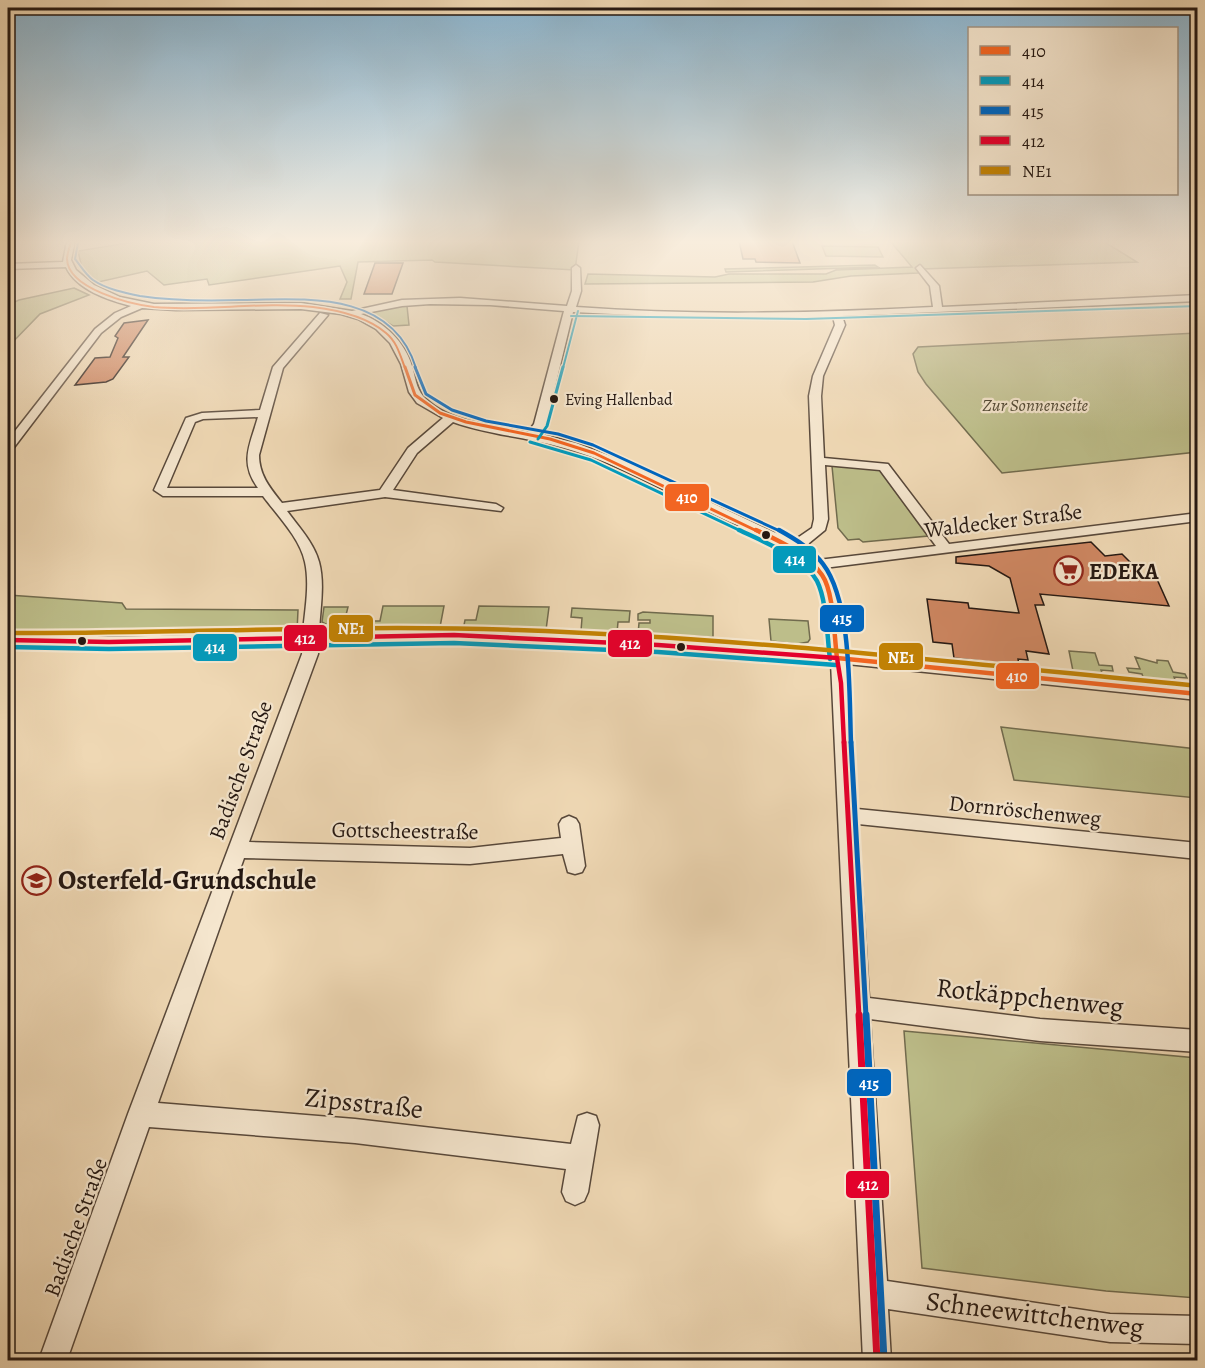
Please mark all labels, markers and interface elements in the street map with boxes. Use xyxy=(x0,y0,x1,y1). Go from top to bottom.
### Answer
legend xyxy=(968,27,1178,195)
text: 410 xyxy=(1022,39,1046,63)
text: 414 xyxy=(1022,69,1044,93)
text: 415 xyxy=(1022,99,1044,123)
text: 412 xyxy=(1022,129,1045,153)
text: NE1 xyxy=(1022,159,1052,183)
place label: Eving Hallenbad xyxy=(565,389,673,411)
marker: Eving Hallenbad xyxy=(548,393,560,405)
park label: Zur Sonnenseite xyxy=(982,393,1088,417)
line badge: 410 xyxy=(664,483,710,512)
text: 410 xyxy=(676,487,698,509)
street label: Waldecker Straße xyxy=(922,496,1084,546)
unlabelled marker xyxy=(760,529,772,541)
line badge: 414 xyxy=(772,545,817,574)
text: 414 xyxy=(785,549,806,571)
supermarket icon: EDEKA xyxy=(1052,555,1084,587)
place label: EDEKA xyxy=(1089,557,1159,587)
line badge: 415 xyxy=(819,604,865,633)
text: 415 xyxy=(832,608,852,630)
line badge: NE1 xyxy=(328,614,374,643)
text: NE1 xyxy=(338,618,365,640)
line badge: 412 xyxy=(283,624,328,652)
text: 412 xyxy=(295,628,316,650)
line badge: 412 xyxy=(607,629,653,658)
line badge: 414 xyxy=(192,633,238,662)
text: 412 xyxy=(620,633,641,655)
unlabelled marker xyxy=(76,635,88,647)
text: 414 xyxy=(205,637,226,659)
unlabelled marker xyxy=(675,641,687,653)
line badge: NE1 xyxy=(878,642,924,671)
text: NE1 xyxy=(888,647,915,669)
line badge: 410 xyxy=(995,662,1040,690)
text: 410 xyxy=(1006,666,1028,688)
street label: Badische Straße xyxy=(202,697,280,844)
street label: Dornröschenweg xyxy=(947,788,1103,834)
street label: Gottscheestraße xyxy=(331,815,479,847)
place label: Osterfeld-Grundschule xyxy=(58,862,316,898)
school or university icon: Osterfeld-Grundschule xyxy=(21,864,53,896)
street label: Rotkäppchenweg xyxy=(935,969,1126,1025)
line badge: 415 xyxy=(846,1068,892,1097)
text: 415 xyxy=(859,1073,879,1095)
street label: Zipsstraße xyxy=(303,1079,425,1127)
street label: Badische Straße xyxy=(37,1154,115,1301)
line badge: 412 xyxy=(845,1170,890,1199)
text: 412 xyxy=(858,1174,879,1196)
street label: Schneewittchenweg xyxy=(924,1283,1146,1345)

